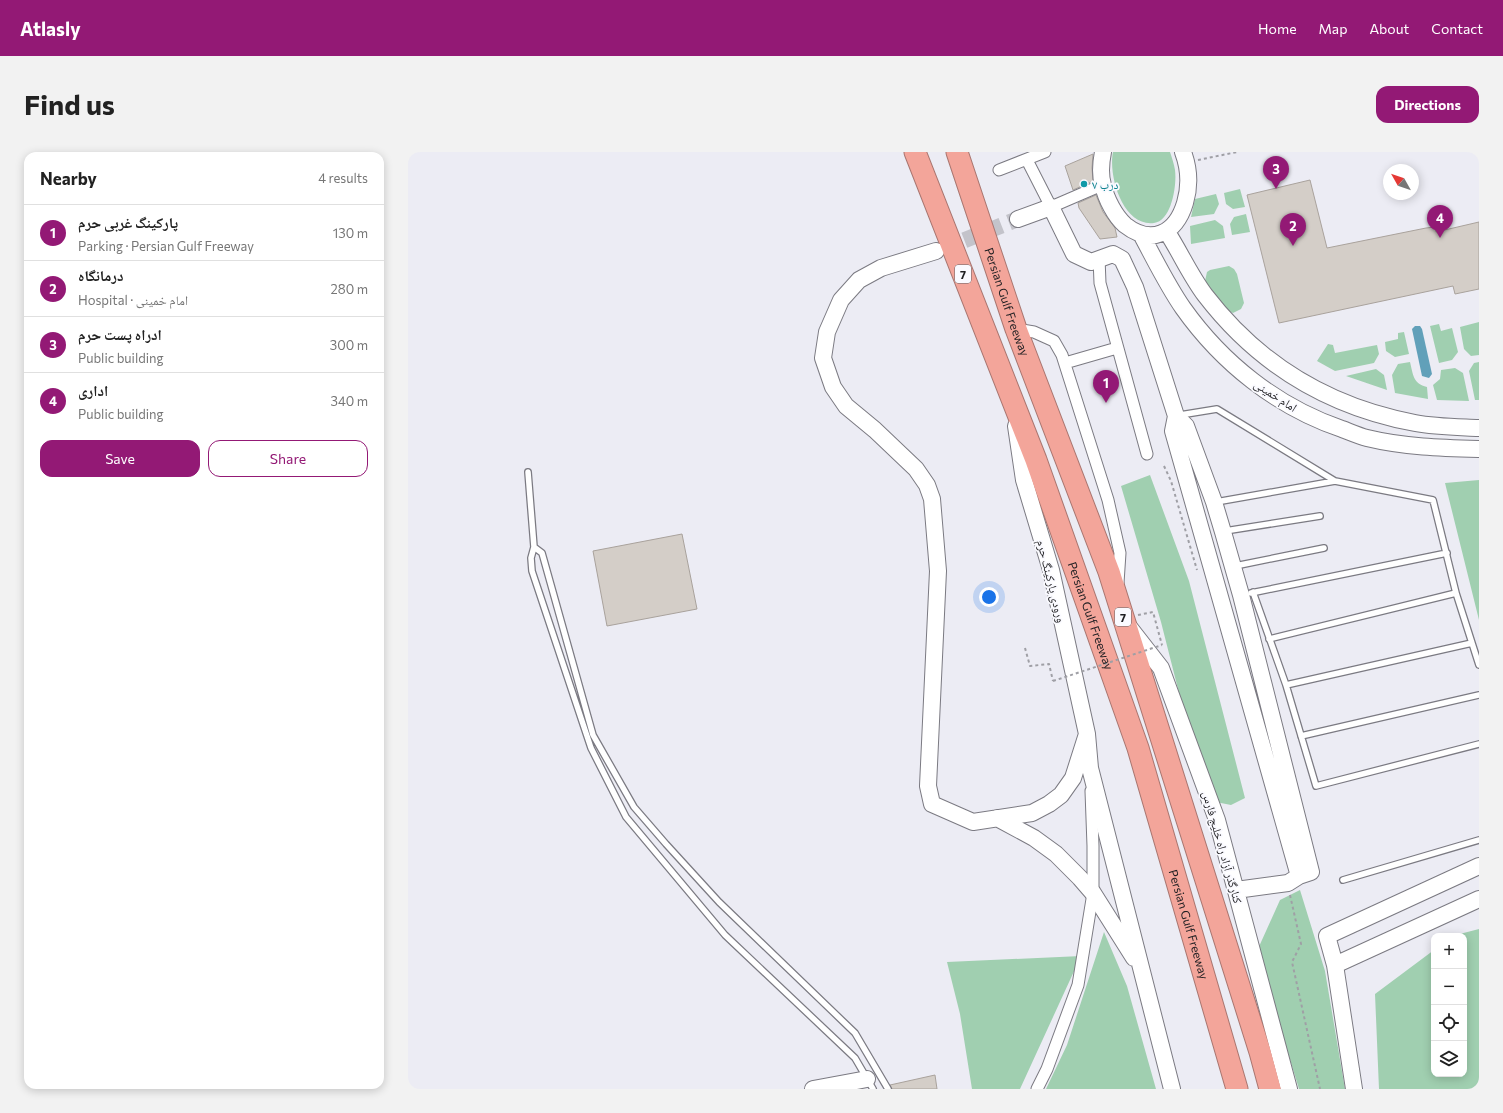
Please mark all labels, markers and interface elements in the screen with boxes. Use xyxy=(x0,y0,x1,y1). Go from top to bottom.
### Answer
text: Atlasly xyxy=(20,17,81,40)
text: Home xyxy=(1258,20,1297,37)
text: Map xyxy=(1319,20,1347,37)
text: About xyxy=(1369,20,1409,37)
text: Contact xyxy=(1431,20,1483,37)
button: Directions xyxy=(1376,86,1479,123)
text: Find us xyxy=(24,87,115,121)
pin: 3 xyxy=(1263,156,1289,189)
north arrow xyxy=(1383,164,1419,200)
text: Nearby xyxy=(40,168,97,189)
text: 4 results xyxy=(318,170,368,186)
place label: درب ۷ xyxy=(1092,177,1119,192)
marker: درب ۷ xyxy=(1079,179,1089,189)
pin: 4 xyxy=(1427,205,1453,238)
text: پارکینگ غربی حرم xyxy=(78,213,178,231)
pin: 2 xyxy=(1280,213,1306,246)
text: 1 xyxy=(50,225,56,241)
text: 130 m xyxy=(333,225,368,241)
text: Parking · Persian Gulf Freeway xyxy=(78,238,254,254)
street label: Persian Gulf Freeway xyxy=(982,246,1033,358)
road number: 7 xyxy=(955,265,971,283)
text: درمانگاه xyxy=(78,266,123,284)
text: 2 xyxy=(49,281,57,297)
text: 280 m xyxy=(331,281,368,297)
text: Hospital · امام خمینی xyxy=(78,292,188,308)
text: ادراه پست حرم xyxy=(78,325,162,343)
text: 3 xyxy=(49,337,57,353)
text: 300 m xyxy=(330,337,368,353)
text: Public building xyxy=(78,350,164,366)
pin: 1 xyxy=(1093,370,1119,403)
street label: امام خمینی xyxy=(1251,376,1300,416)
text: اداری xyxy=(78,381,108,399)
text: 4 xyxy=(49,393,57,409)
text: 340 m xyxy=(330,393,368,409)
text: Public building xyxy=(78,406,164,422)
button: Save xyxy=(40,440,200,477)
button: Share xyxy=(208,440,368,477)
street label: ورودی پارکینگ حرم xyxy=(1033,538,1069,624)
street label: Persian Gulf Freeway xyxy=(1066,560,1117,672)
your location xyxy=(979,587,999,607)
road number: 7 xyxy=(1115,608,1131,626)
street label: کنارگذر آزاد راه خلیج فارس xyxy=(1199,789,1246,905)
street label: Persian Gulf Freeway xyxy=(1167,868,1212,981)
map controls xyxy=(1431,933,1467,1077)
button: + xyxy=(1431,933,1467,969)
button: − xyxy=(1431,969,1467,1005)
button: locate xyxy=(1431,1005,1467,1041)
button: layers xyxy=(1431,1041,1467,1077)

